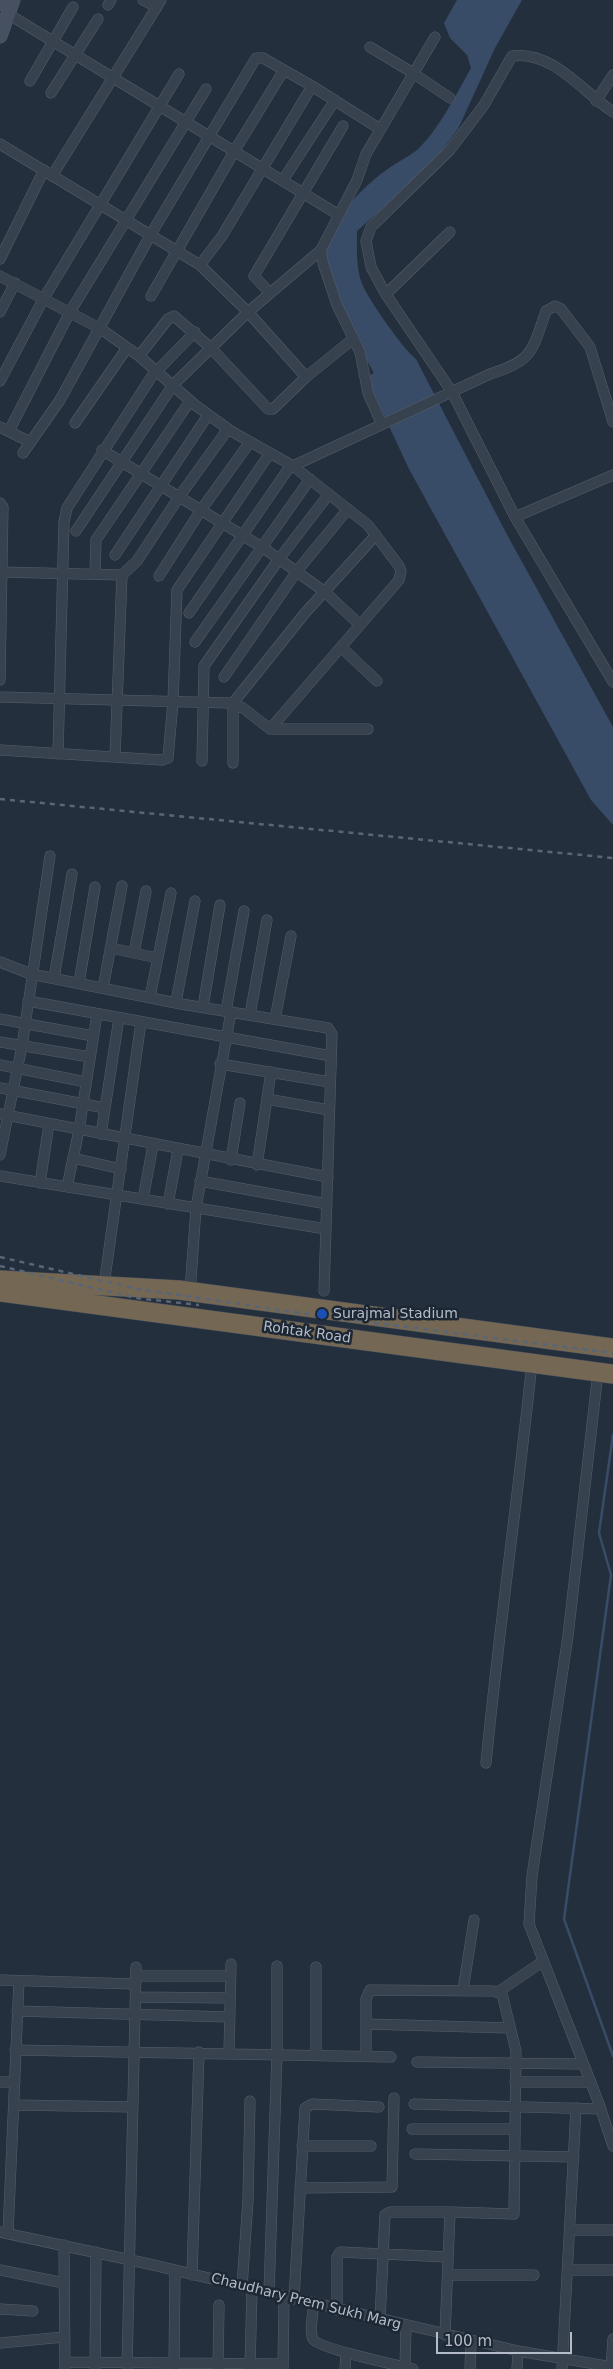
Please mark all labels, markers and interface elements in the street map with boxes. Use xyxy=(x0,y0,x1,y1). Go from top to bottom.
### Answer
place label: Surajmal Stadium xyxy=(333,1306,458,1322)
marker: Surajmal Stadium xyxy=(315,1307,329,1321)
street label: Rohtak Road xyxy=(262,1319,352,1347)
street label: Chaudhary Prem Sukh Marg xyxy=(209,2270,403,2334)
scale bar xyxy=(438,2322,574,2354)
text: 100 m xyxy=(444,2332,492,2350)

